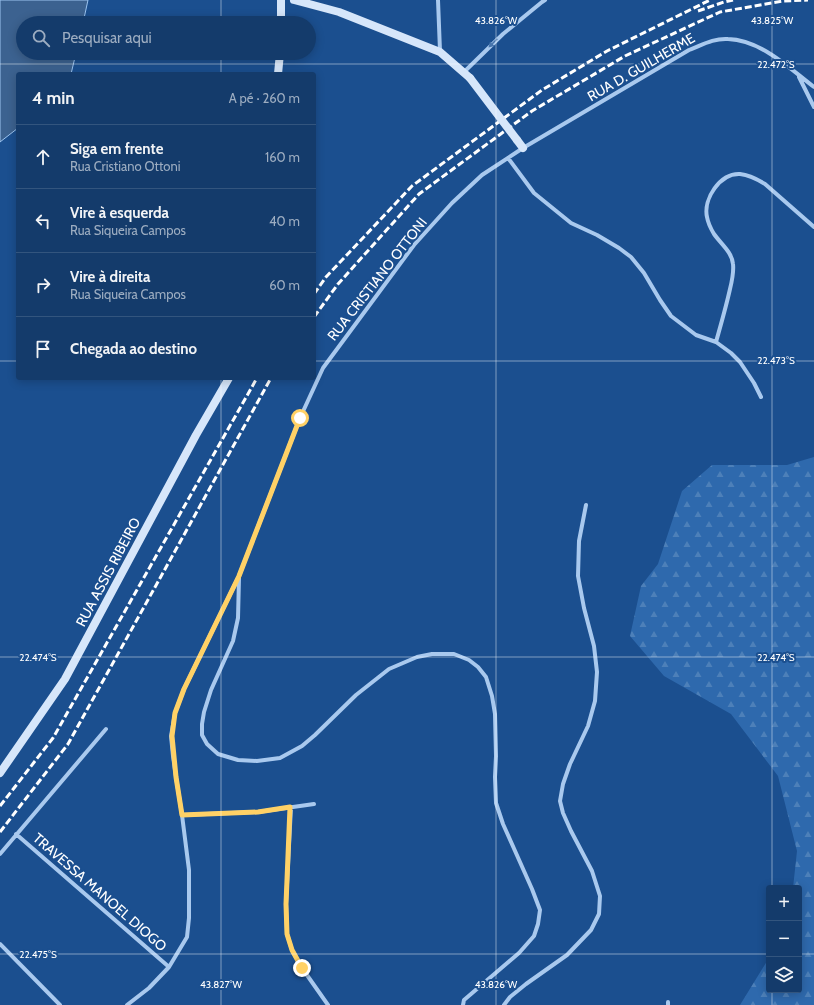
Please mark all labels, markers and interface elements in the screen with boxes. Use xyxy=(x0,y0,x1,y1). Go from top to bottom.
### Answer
text: 43.826°W xyxy=(475,14,518,27)
text: 43.825°W xyxy=(751,14,794,27)
search box xyxy=(16,16,316,60)
icon: search xyxy=(30,27,52,49)
text: Pesquisar aqui xyxy=(62,29,152,47)
street label: RUA D. GUILHERME xyxy=(584,29,698,105)
one-way arrow xyxy=(488,38,498,48)
text: 22.472°S xyxy=(757,58,795,71)
text: 4 min xyxy=(32,88,75,108)
text: A pé · 260 m xyxy=(229,90,300,106)
text: Siga em frente xyxy=(70,140,163,158)
icon: ahead xyxy=(32,146,54,168)
text: 160 m xyxy=(265,149,300,165)
text: Rua Cristiano Ottoni xyxy=(70,158,180,174)
text: Vire à esquerda xyxy=(70,204,169,222)
icon: left xyxy=(32,210,54,232)
text: 40 m xyxy=(269,213,300,229)
street label: RUA CRISTIANO OTTONI xyxy=(323,214,431,344)
text: Rua Siqueira Campos xyxy=(70,222,186,238)
text: Vire à direita xyxy=(70,268,151,286)
icon: right xyxy=(32,274,54,296)
text: 60 m xyxy=(269,277,300,293)
text: Rua Siqueira Campos xyxy=(70,286,186,302)
icon: arrive xyxy=(32,338,54,360)
text: Chegada ao destino xyxy=(70,340,197,358)
text: 22.473°S xyxy=(757,354,795,367)
route start xyxy=(291,409,309,427)
street label: RUA ASSIS RIBEIRO xyxy=(72,514,144,630)
text: 22.474°S xyxy=(19,651,57,664)
text: 22.474°S xyxy=(757,651,795,664)
street label: TRAVESSA MANOEL DIOGO xyxy=(29,829,171,955)
map controls xyxy=(766,885,802,993)
button: + xyxy=(766,885,802,921)
button: − xyxy=(766,921,802,957)
text: 22.475°S xyxy=(19,948,57,961)
button: layers xyxy=(766,957,802,993)
route end xyxy=(293,959,311,977)
text: 43.827°W xyxy=(200,978,243,991)
text: 43.826°W xyxy=(475,978,518,991)

